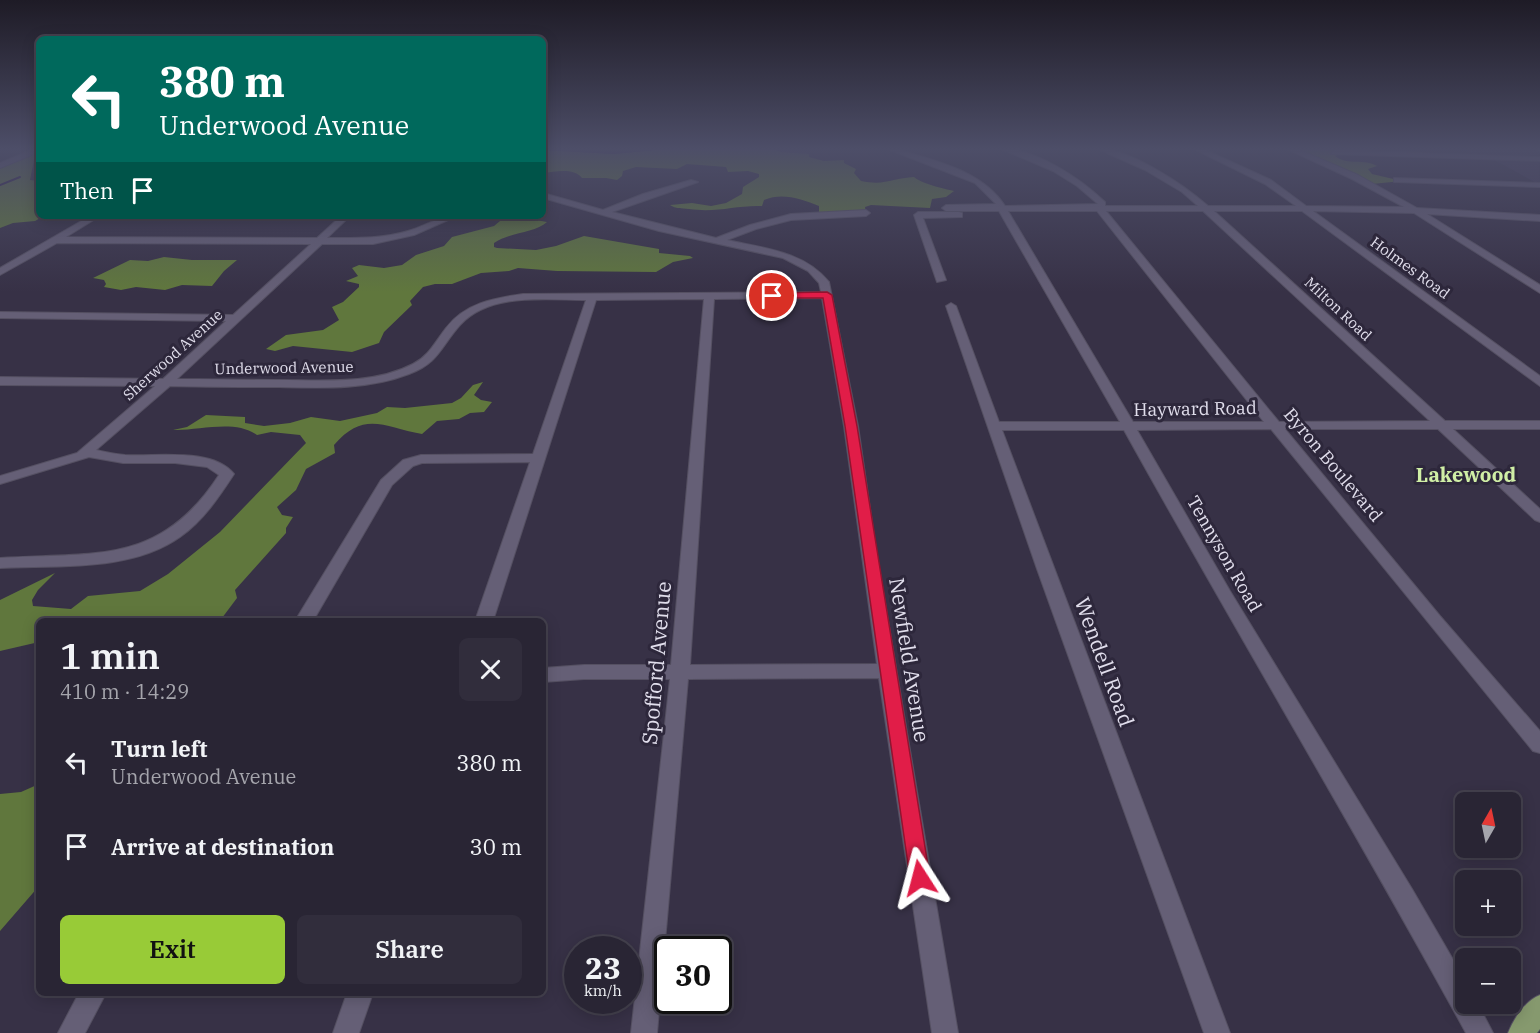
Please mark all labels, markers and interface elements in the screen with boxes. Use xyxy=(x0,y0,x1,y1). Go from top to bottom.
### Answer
text: 380 m xyxy=(159,54,285,109)
icon: left xyxy=(60,60,138,138)
text: Underwood Avenue xyxy=(159,107,409,142)
icon: arrive xyxy=(126,174,159,207)
text: Then xyxy=(60,176,114,205)
street label: Holmes Road xyxy=(1367,232,1454,303)
pin xyxy=(746,270,797,321)
street label: Milton Road xyxy=(1301,273,1376,345)
icon: arrive xyxy=(755,279,788,312)
street label: Sherwood Avenue xyxy=(119,305,226,404)
street label: Underwood Avenue xyxy=(214,357,354,378)
street label: Hayward Road xyxy=(1133,396,1257,421)
street label: Byron Boulevard xyxy=(1279,403,1388,526)
district label: Lakewood xyxy=(1416,461,1517,488)
street label: Tennyson Road xyxy=(1182,492,1267,616)
street label: Newfield Avenue xyxy=(883,576,937,744)
street label: Spofford Avenue xyxy=(635,580,677,746)
street label: Wendell Road xyxy=(1069,593,1141,730)
text: 1 min xyxy=(60,632,160,679)
button: close xyxy=(459,638,522,701)
text: 410 m · 14:29 xyxy=(60,678,189,705)
text: Turn left xyxy=(111,734,207,763)
icon: left xyxy=(60,746,93,779)
text: 380 m xyxy=(456,748,522,777)
text: Underwood Avenue xyxy=(111,763,296,790)
north arrow xyxy=(1455,792,1521,858)
map controls xyxy=(1455,792,1521,1014)
icon: arrive xyxy=(60,830,93,863)
text: Arrive at destination xyxy=(111,832,334,861)
text: 30 m xyxy=(470,832,522,861)
position arrow xyxy=(888,846,952,910)
button: + xyxy=(1455,870,1521,936)
button: Exit xyxy=(60,915,285,984)
button: Share xyxy=(297,915,522,984)
speed limit sign: 30 xyxy=(654,936,732,1014)
text: 23 xyxy=(585,948,621,987)
button: − xyxy=(1455,948,1521,1014)
text: km/h xyxy=(584,981,622,1000)

